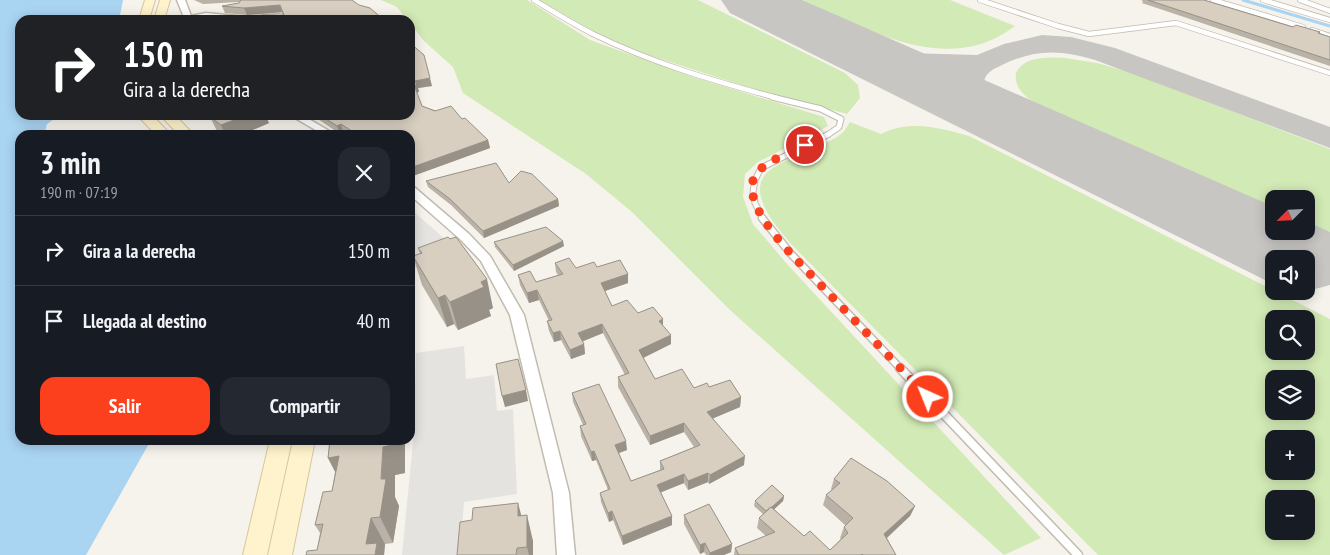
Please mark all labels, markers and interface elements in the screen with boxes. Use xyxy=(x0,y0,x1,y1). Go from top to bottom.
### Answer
text: 150 m xyxy=(123,31,204,77)
icon: right xyxy=(40,35,105,100)
text: Gira a la derecha xyxy=(123,75,250,103)
pin xyxy=(784,124,826,166)
icon: arrive xyxy=(791,131,819,159)
text: 3 min xyxy=(40,143,101,182)
button: close xyxy=(338,147,390,199)
text: 190 m · 07:19 xyxy=(40,182,118,202)
north arrow xyxy=(1265,190,1315,240)
map controls xyxy=(1265,190,1315,540)
icon: right xyxy=(40,237,68,265)
text: Gira a la derecha xyxy=(83,239,196,263)
text: 150 m xyxy=(348,239,390,263)
button: sound xyxy=(1265,250,1315,300)
icon: arrive xyxy=(40,307,68,335)
text: Llegada al destino xyxy=(83,309,207,333)
text: 40 m xyxy=(357,309,390,333)
button: search xyxy=(1265,310,1315,360)
position arrow xyxy=(901,370,953,422)
button: layers xyxy=(1265,370,1315,420)
button: Salir xyxy=(40,377,210,435)
button: Compartir xyxy=(220,377,390,435)
button: + xyxy=(1265,430,1315,480)
button: − xyxy=(1265,490,1315,540)

